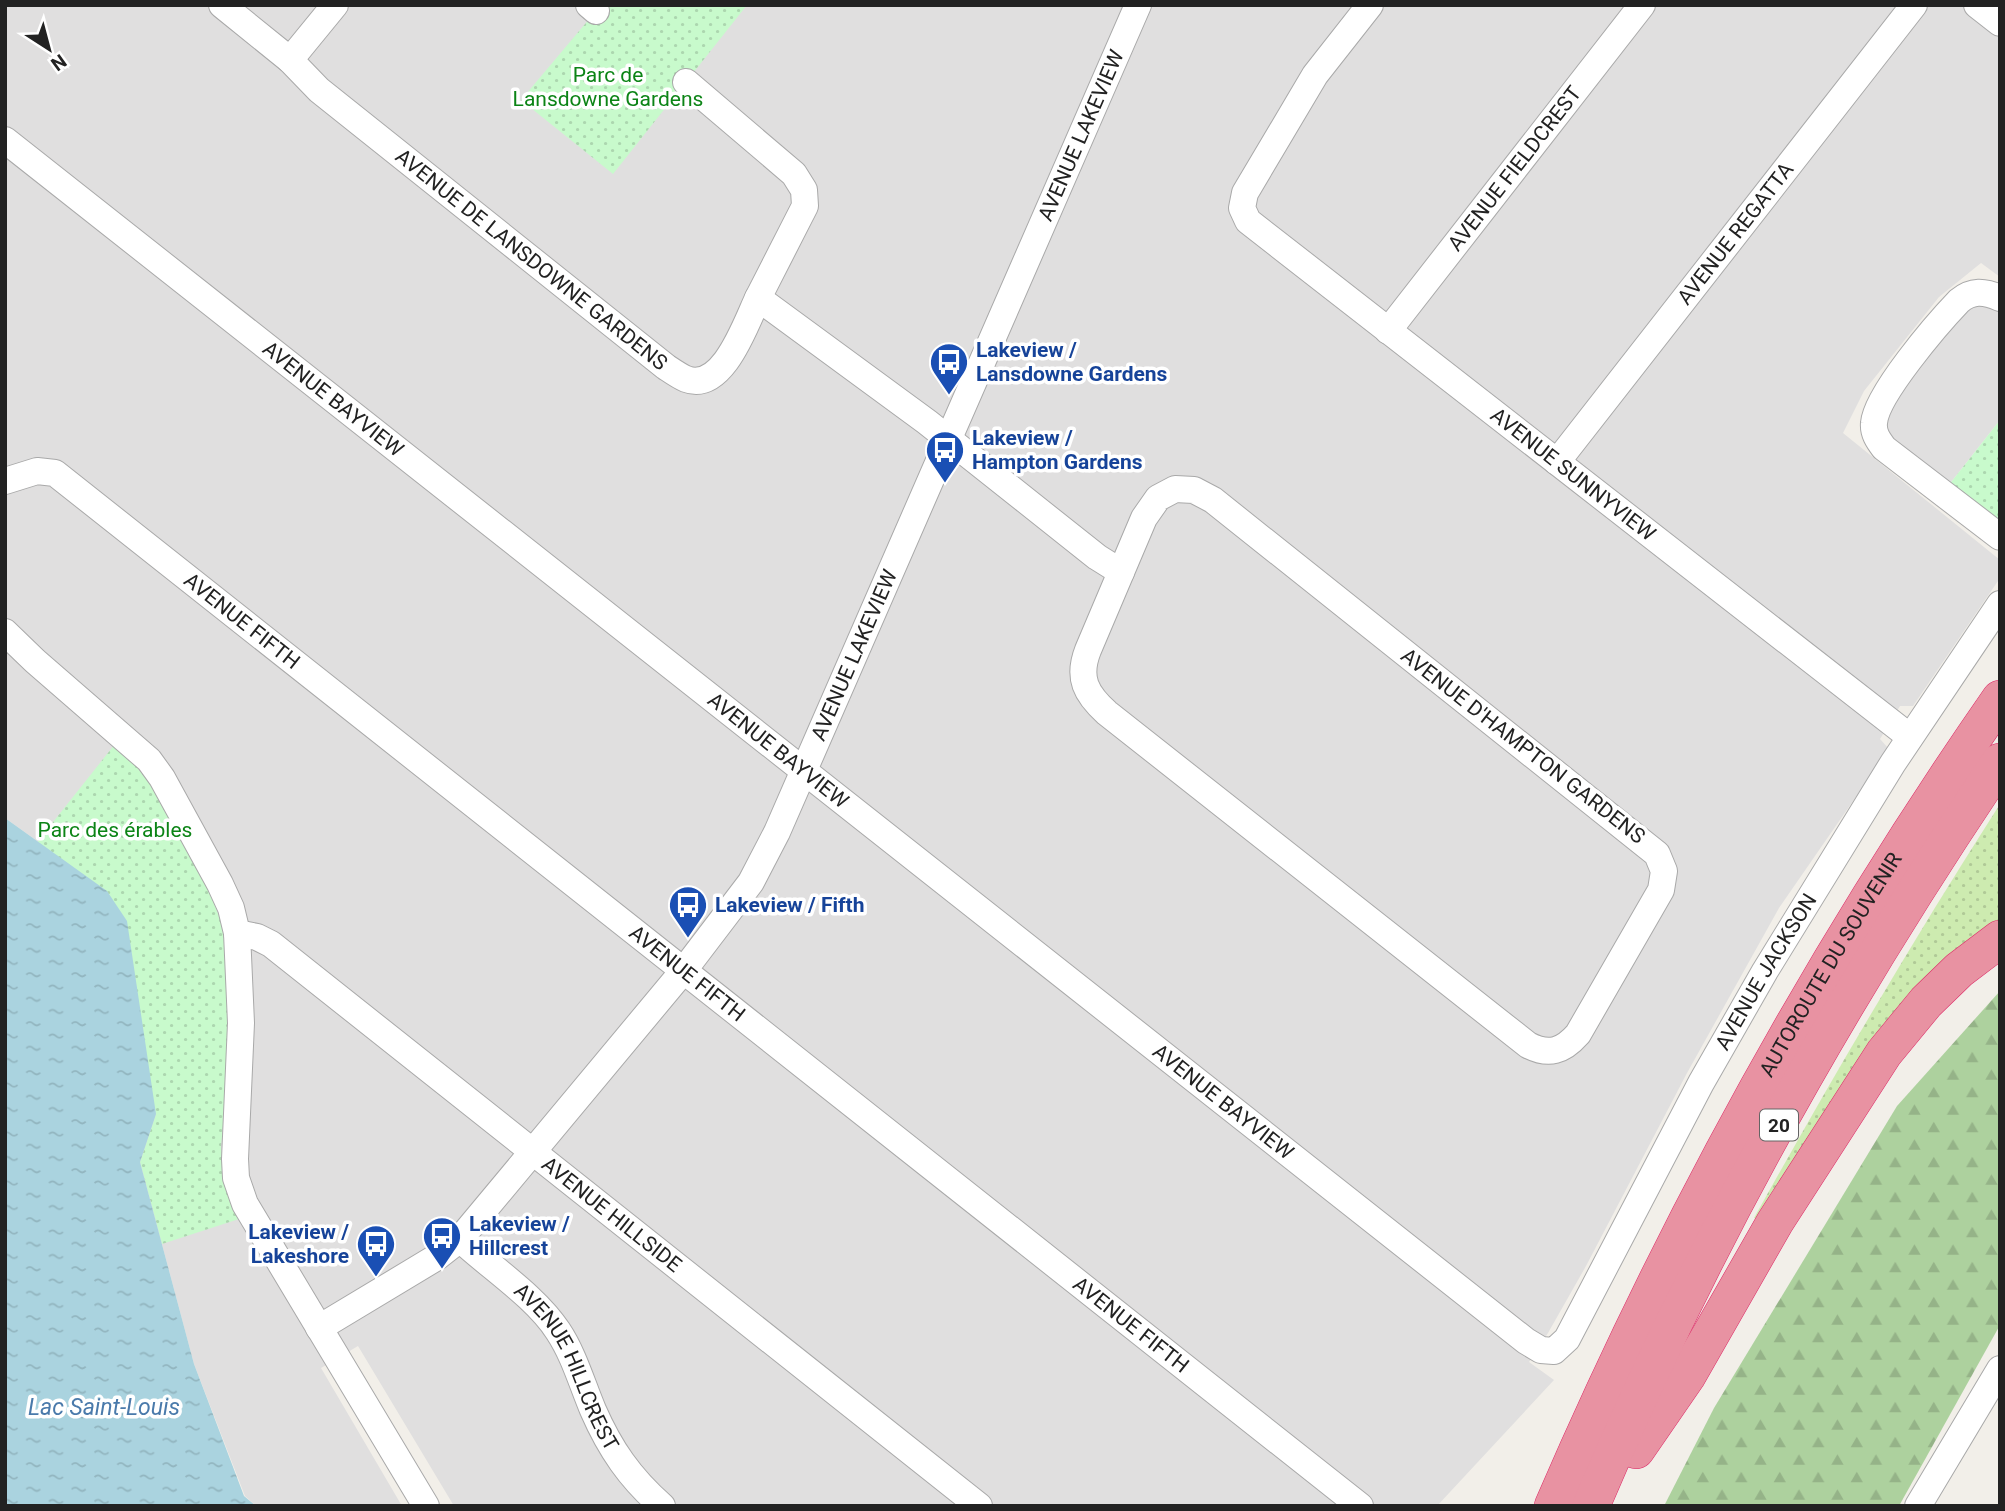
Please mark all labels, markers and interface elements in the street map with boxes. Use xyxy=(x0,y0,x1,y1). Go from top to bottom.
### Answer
north arrow xyxy=(14,14,84,84)
street label: AVENUE LAKEVIEW xyxy=(1033,46,1129,224)
text: N xyxy=(47,49,71,76)
park label: Parc de Lansdowne Gardens xyxy=(513,63,703,111)
street label: AVENUE FIELDCREST xyxy=(1443,81,1586,255)
street label: AVENUE DE LANSDOWNE GARDENS xyxy=(391,144,672,375)
street label: AVENUE REGATTA xyxy=(1673,157,1799,309)
street label: AVENUE BAYVIEW xyxy=(258,336,408,462)
place label: Lakeview / Lansdowne Gardens xyxy=(976,338,1168,386)
bus stop icon: Lakeview / Lansdowne Gardens xyxy=(928,341,970,396)
street label: AVENUE SUNNYVIEW xyxy=(1486,403,1660,546)
place label: Lakeview / Hampton Gardens xyxy=(972,426,1143,474)
bus stop icon: Lakeview / Hampton Gardens xyxy=(924,429,966,484)
street label: AVENUE LAKEVIEW xyxy=(806,566,902,744)
street label: AVENUE FIFTH xyxy=(179,568,304,674)
street label: AVENUE D'HAMPTON GARDENS xyxy=(1396,643,1650,849)
street label: AVENUE BAYVIEW xyxy=(703,688,853,813)
park label: Parc des érables xyxy=(38,818,192,842)
street label: AUTOROUTE DU SOUVENIR xyxy=(1755,848,1907,1081)
bus stop icon: Lakeview / Fifth xyxy=(667,884,709,939)
street label: AVENUE JACKSON xyxy=(1710,889,1822,1054)
place label: Lakeview / Fifth xyxy=(715,893,864,917)
street label: AVENUE FIFTH xyxy=(625,920,750,1026)
street label: AVENUE BAYVIEW xyxy=(1148,1039,1298,1165)
road number: 20 xyxy=(1760,1110,1798,1140)
street label: AVENUE HILLSIDE xyxy=(537,1152,686,1277)
place label: Lakeview / Hillcrest xyxy=(469,1212,570,1260)
bus stop icon: Lakeview / Hillcrest xyxy=(421,1215,463,1270)
place label: Lakeview / Lakeshore xyxy=(248,1220,349,1268)
bus stop icon: Lakeview / Lakeshore xyxy=(355,1223,397,1278)
street label: AVENUE FIFTH xyxy=(1068,1272,1194,1378)
street label: AVENUE HILLCREST xyxy=(509,1278,624,1455)
water label: Lac Saint-Louis xyxy=(28,1394,180,1421)

